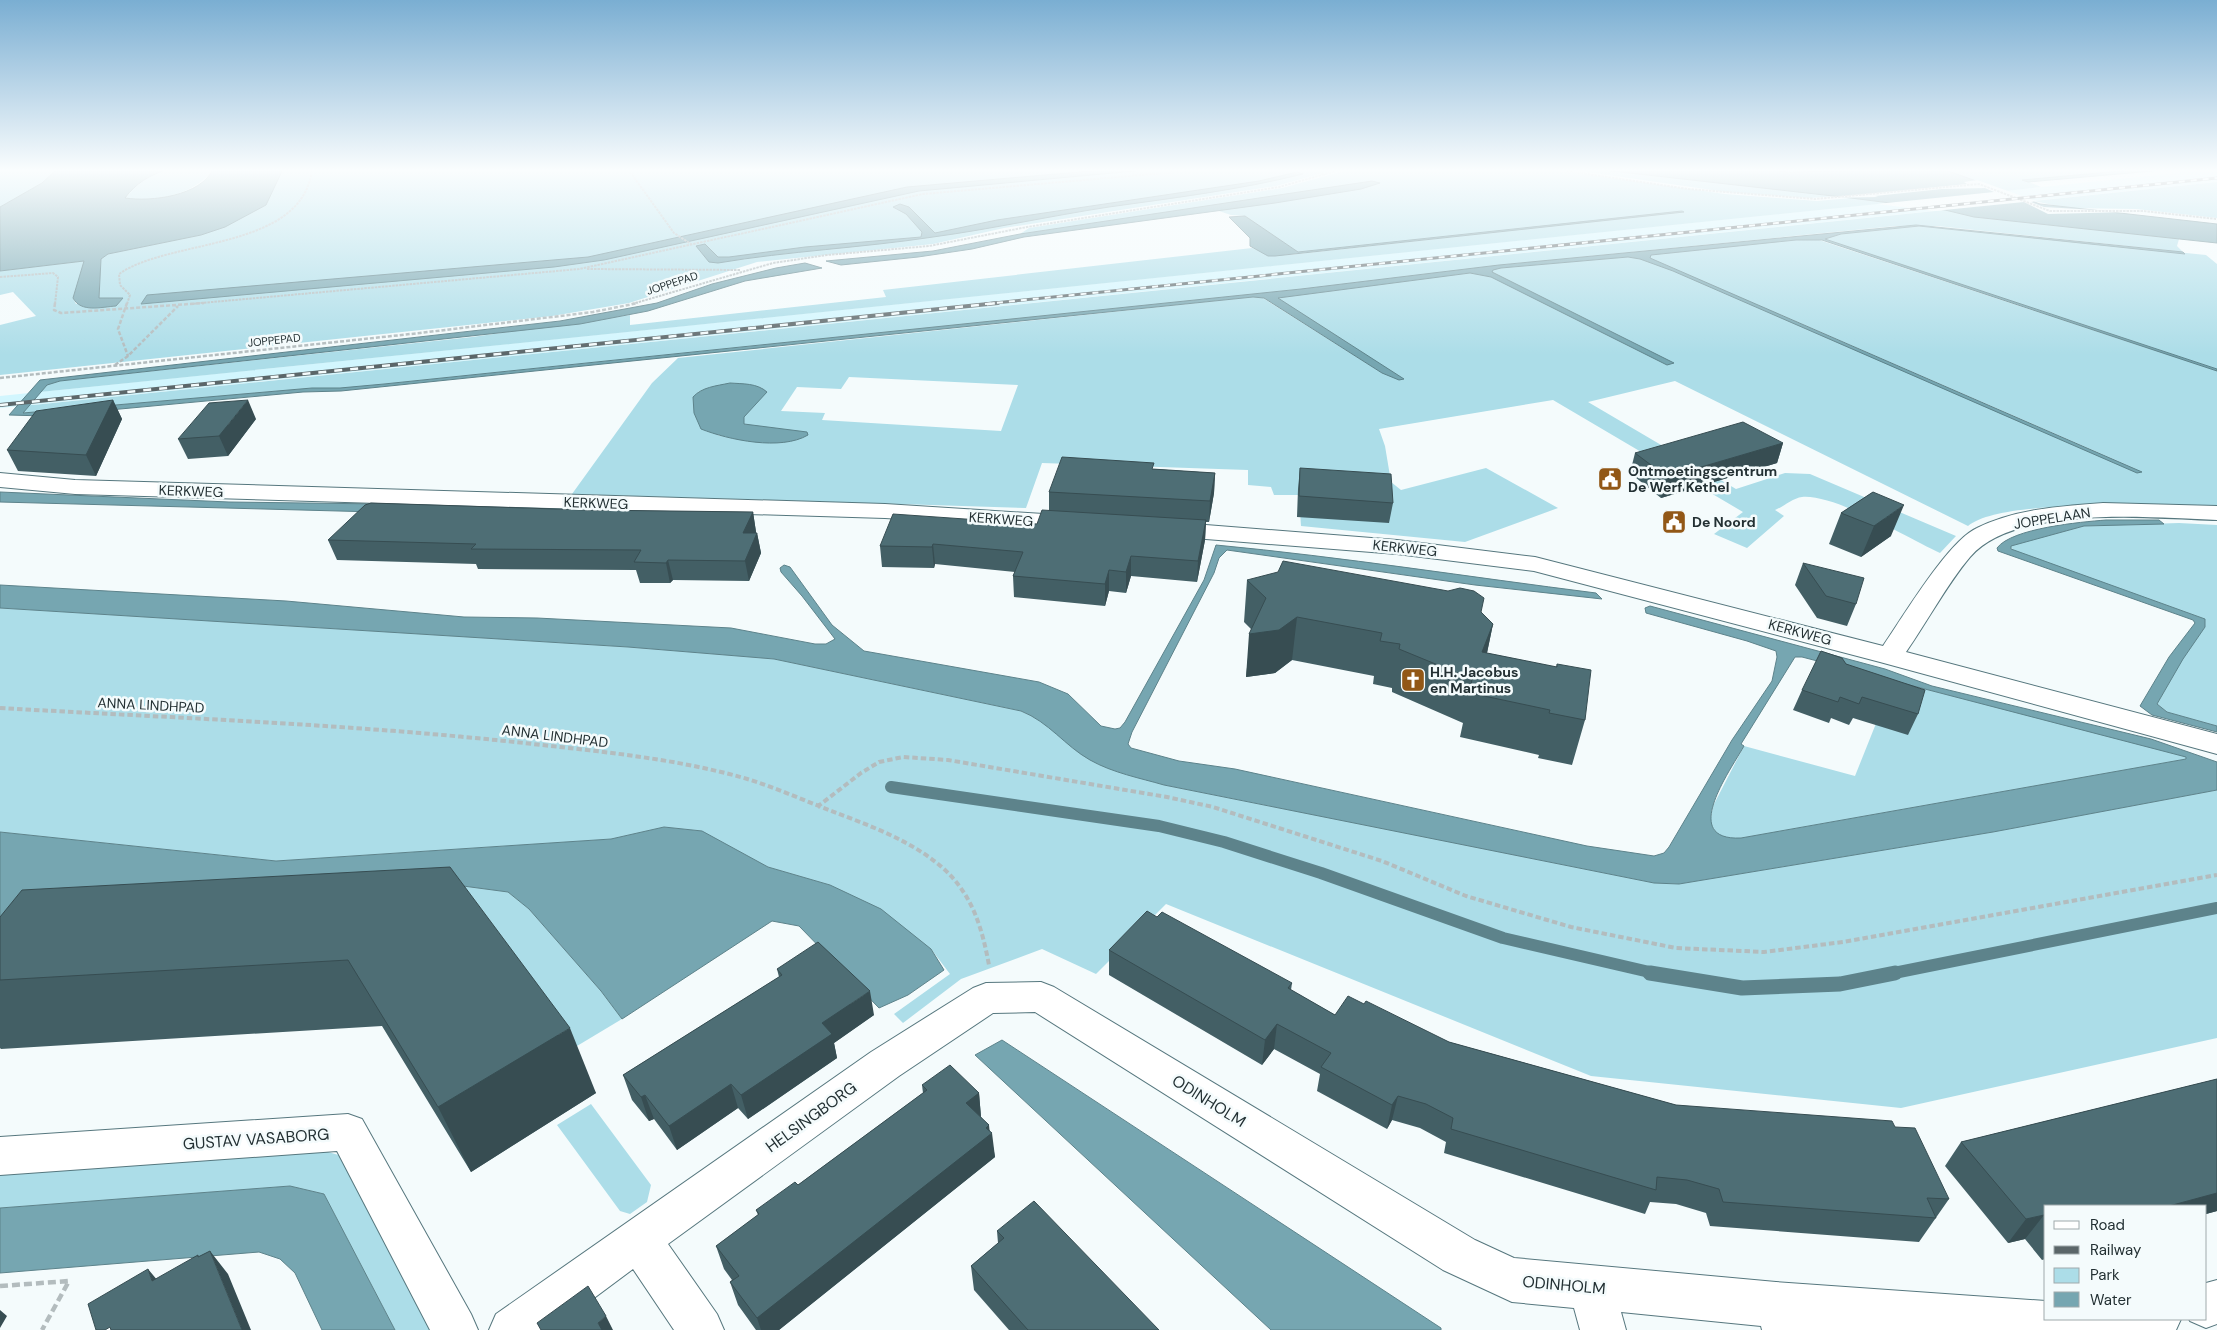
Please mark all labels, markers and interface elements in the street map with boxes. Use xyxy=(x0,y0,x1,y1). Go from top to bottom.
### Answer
street label: JOPPEPAD xyxy=(644,268,700,298)
street label: JOPPEPAD xyxy=(247,330,302,350)
place label: Ontmoetingscentrum De Werf Kethel xyxy=(1628,462,1777,496)
public building icon: Ontmoetingscentrum De Werf Kethel xyxy=(1597,466,1623,492)
street label: KERKWEG xyxy=(158,481,224,501)
street label: KERKWEG xyxy=(563,493,629,513)
street label: JOPPELAAN xyxy=(2012,503,2092,533)
street label: KERKWEG xyxy=(968,508,1034,530)
public building icon: De Noord xyxy=(1661,509,1687,535)
place label: De Noord xyxy=(1692,513,1756,531)
street label: KERKWEG xyxy=(1372,536,1438,560)
street label: KERKWEG xyxy=(1766,615,1834,649)
place label: H.H. Jacobus en Martinus xyxy=(1430,663,1518,697)
church icon: H.H. Jacobus en Martinus xyxy=(1400,667,1426,693)
street label: ANNA LINDHPAD xyxy=(97,693,205,717)
street label: ANNA LINDHPAD xyxy=(501,721,609,751)
street label: ODINHOLM xyxy=(1168,1070,1250,1132)
street label: HELSINGBORG xyxy=(761,1077,861,1157)
street label: GUSTAV VASABORG xyxy=(182,1123,330,1155)
legend xyxy=(2044,1205,2207,1320)
text: Road xyxy=(2090,1215,2125,1235)
text: Railway xyxy=(2090,1240,2142,1260)
text: Park xyxy=(2090,1265,2120,1285)
street label: ODINHOLM xyxy=(1522,1271,1606,1299)
text: Water xyxy=(2090,1290,2132,1310)

